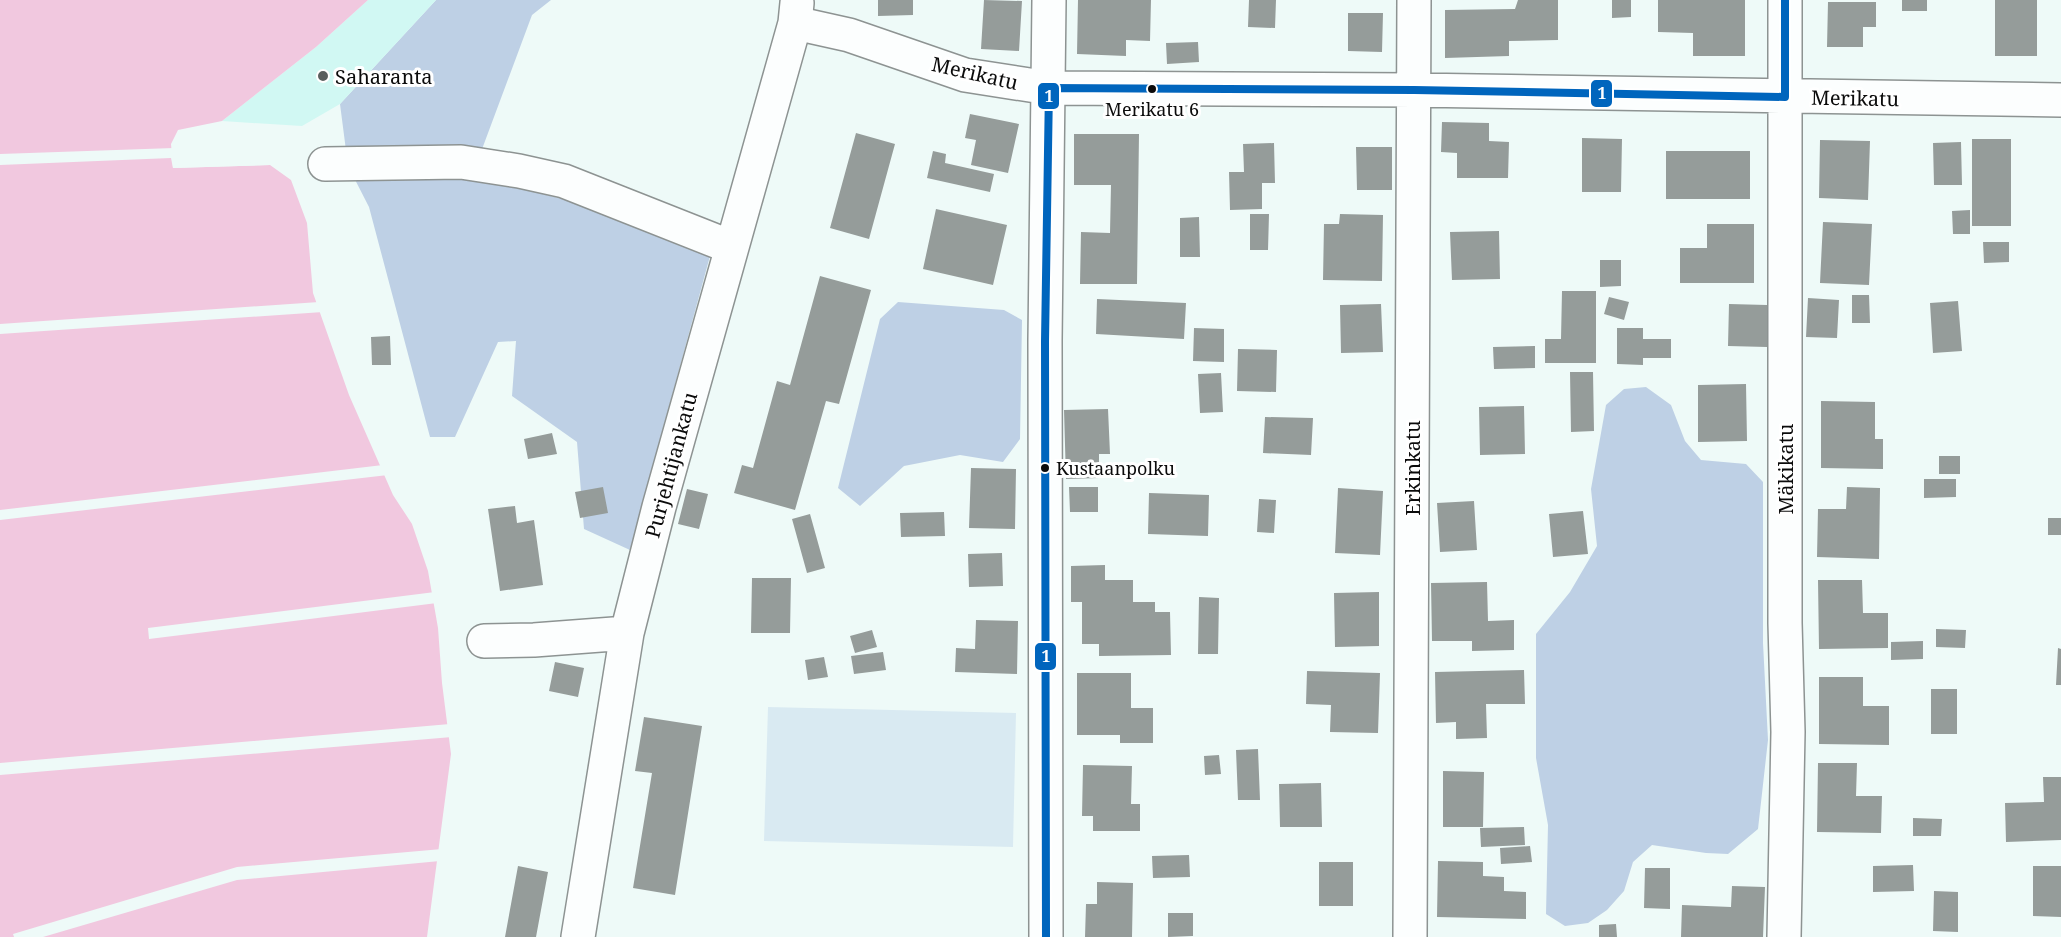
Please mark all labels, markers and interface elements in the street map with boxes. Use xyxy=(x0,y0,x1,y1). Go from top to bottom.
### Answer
street label: Merikatu xyxy=(929,50,1021,96)
place label: Saharanta xyxy=(335,63,433,90)
marker: Saharanta xyxy=(316,69,330,83)
line badge: 1 xyxy=(1590,79,1613,108)
line badge: 1 xyxy=(1037,82,1060,110)
text: 1 xyxy=(1597,82,1607,104)
marker: Merikatu 6 xyxy=(1146,83,1158,95)
street label: Merikatu xyxy=(1811,84,1900,112)
text: 1 xyxy=(1044,85,1054,107)
place label: Merikatu 6 xyxy=(1105,97,1199,121)
street label: Purjehtijankatu xyxy=(639,389,704,541)
street label: Erkinkatu xyxy=(1399,420,1426,516)
street label: Mäkikatu xyxy=(1772,423,1799,514)
place label: Kustaanpolku xyxy=(1056,456,1176,480)
marker: Kustaanpolku xyxy=(1039,462,1051,474)
line badge: 1 xyxy=(1034,642,1057,671)
text: 1 xyxy=(1041,645,1051,667)

